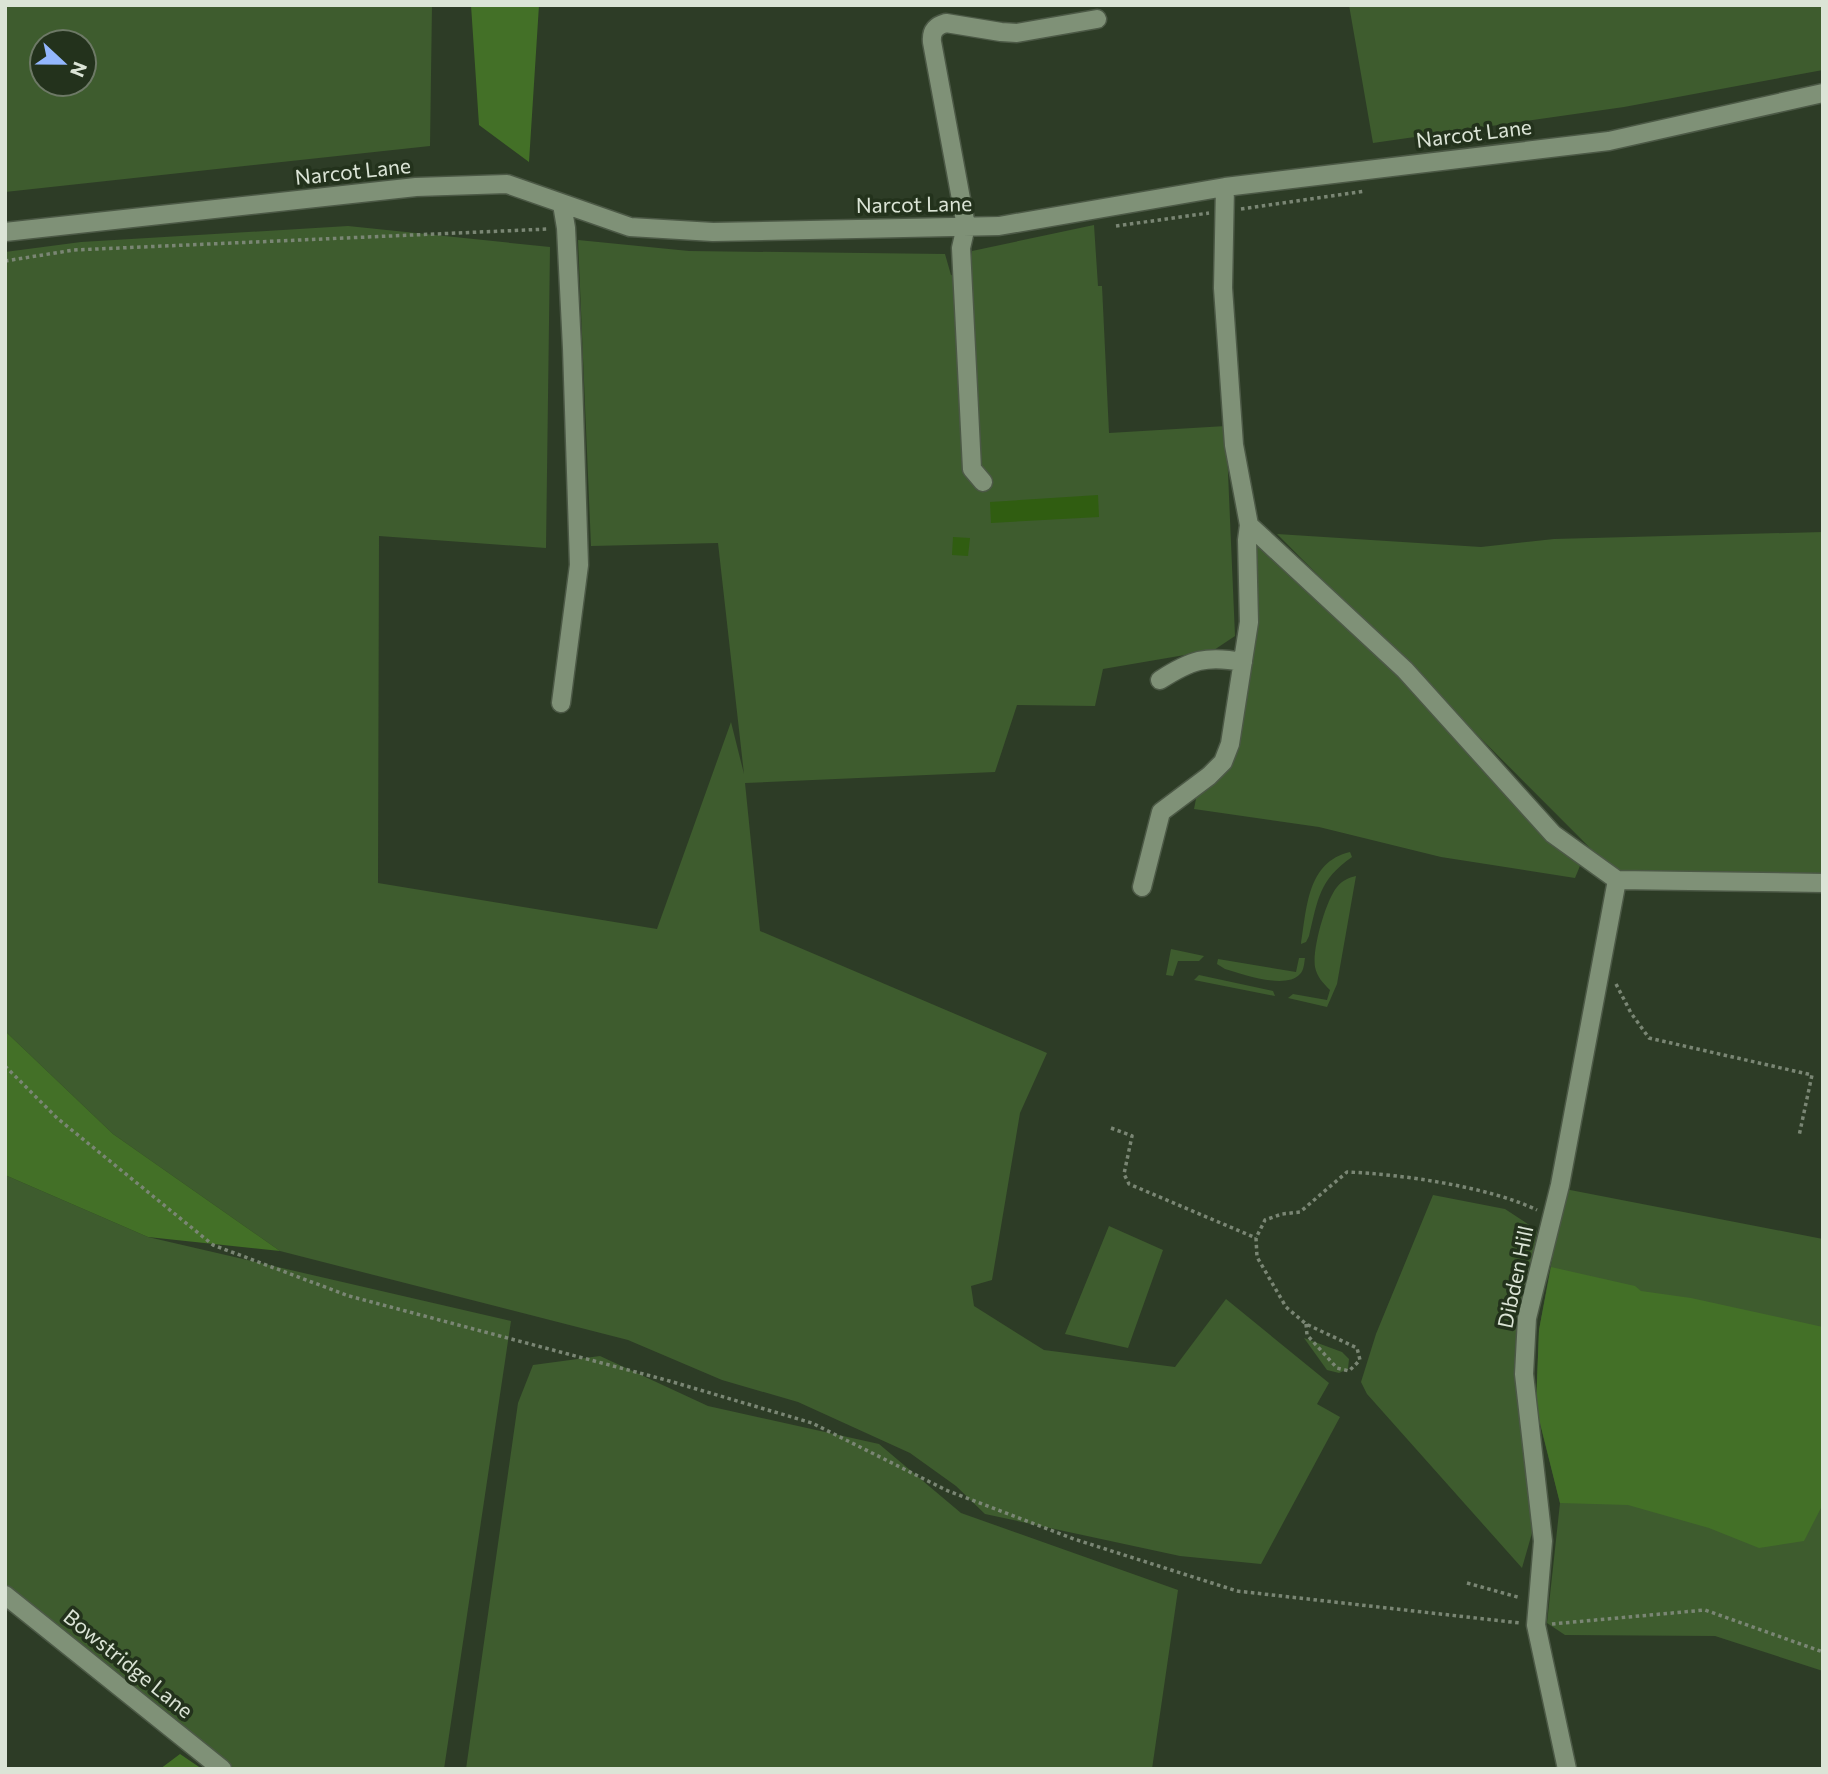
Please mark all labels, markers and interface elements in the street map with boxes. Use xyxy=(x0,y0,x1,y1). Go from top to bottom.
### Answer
north arrow xyxy=(28,28,98,98)
text: N xyxy=(66,59,93,80)
street label: Narcot Lane xyxy=(1415,113,1533,152)
street label: Narcot Lane xyxy=(294,152,412,189)
street label: Narcot Lane xyxy=(856,190,972,217)
street label: Dibden Hill xyxy=(1491,1223,1538,1330)
street label: Bowstridge Lane xyxy=(59,1603,199,1723)

